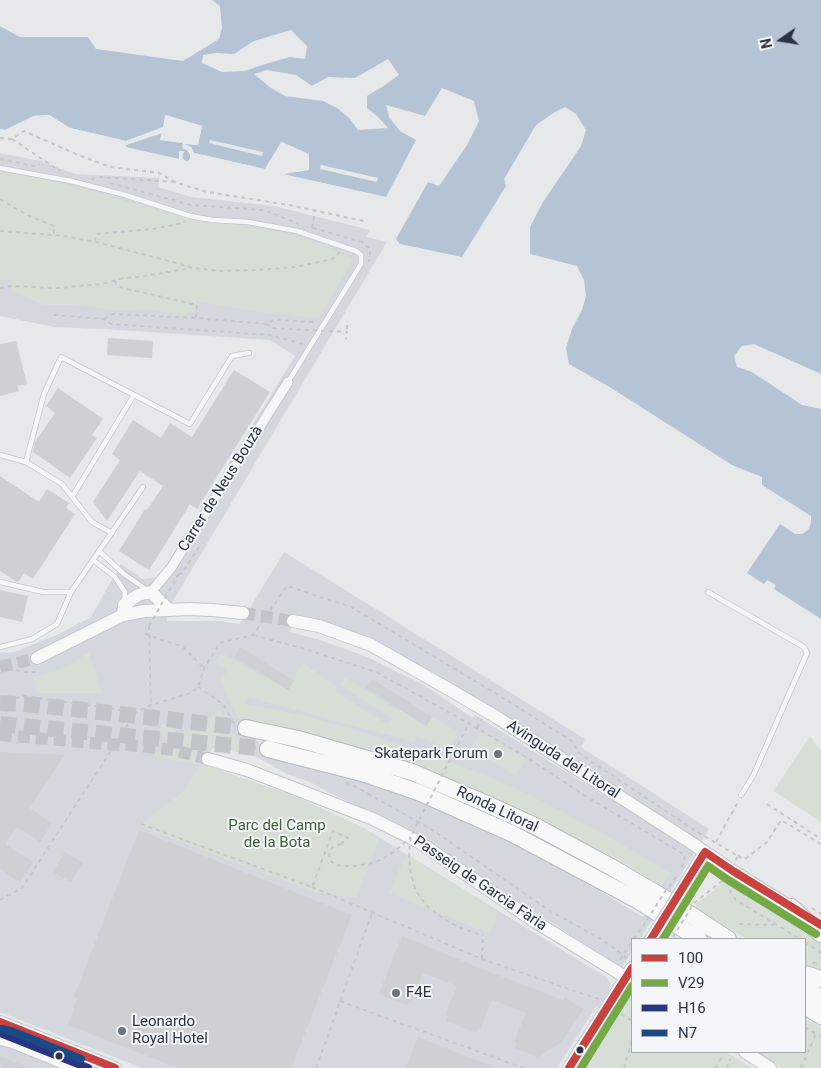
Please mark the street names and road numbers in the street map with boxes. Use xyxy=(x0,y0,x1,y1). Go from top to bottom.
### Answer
street label: Carrer de Neus Bouzà xyxy=(175,423,267,555)
street label: Avinguda del Litoral xyxy=(503,717,623,803)
street label: Ronda Litoral xyxy=(453,783,541,837)
street label: Passeig de Garcia Fària xyxy=(410,833,550,935)

